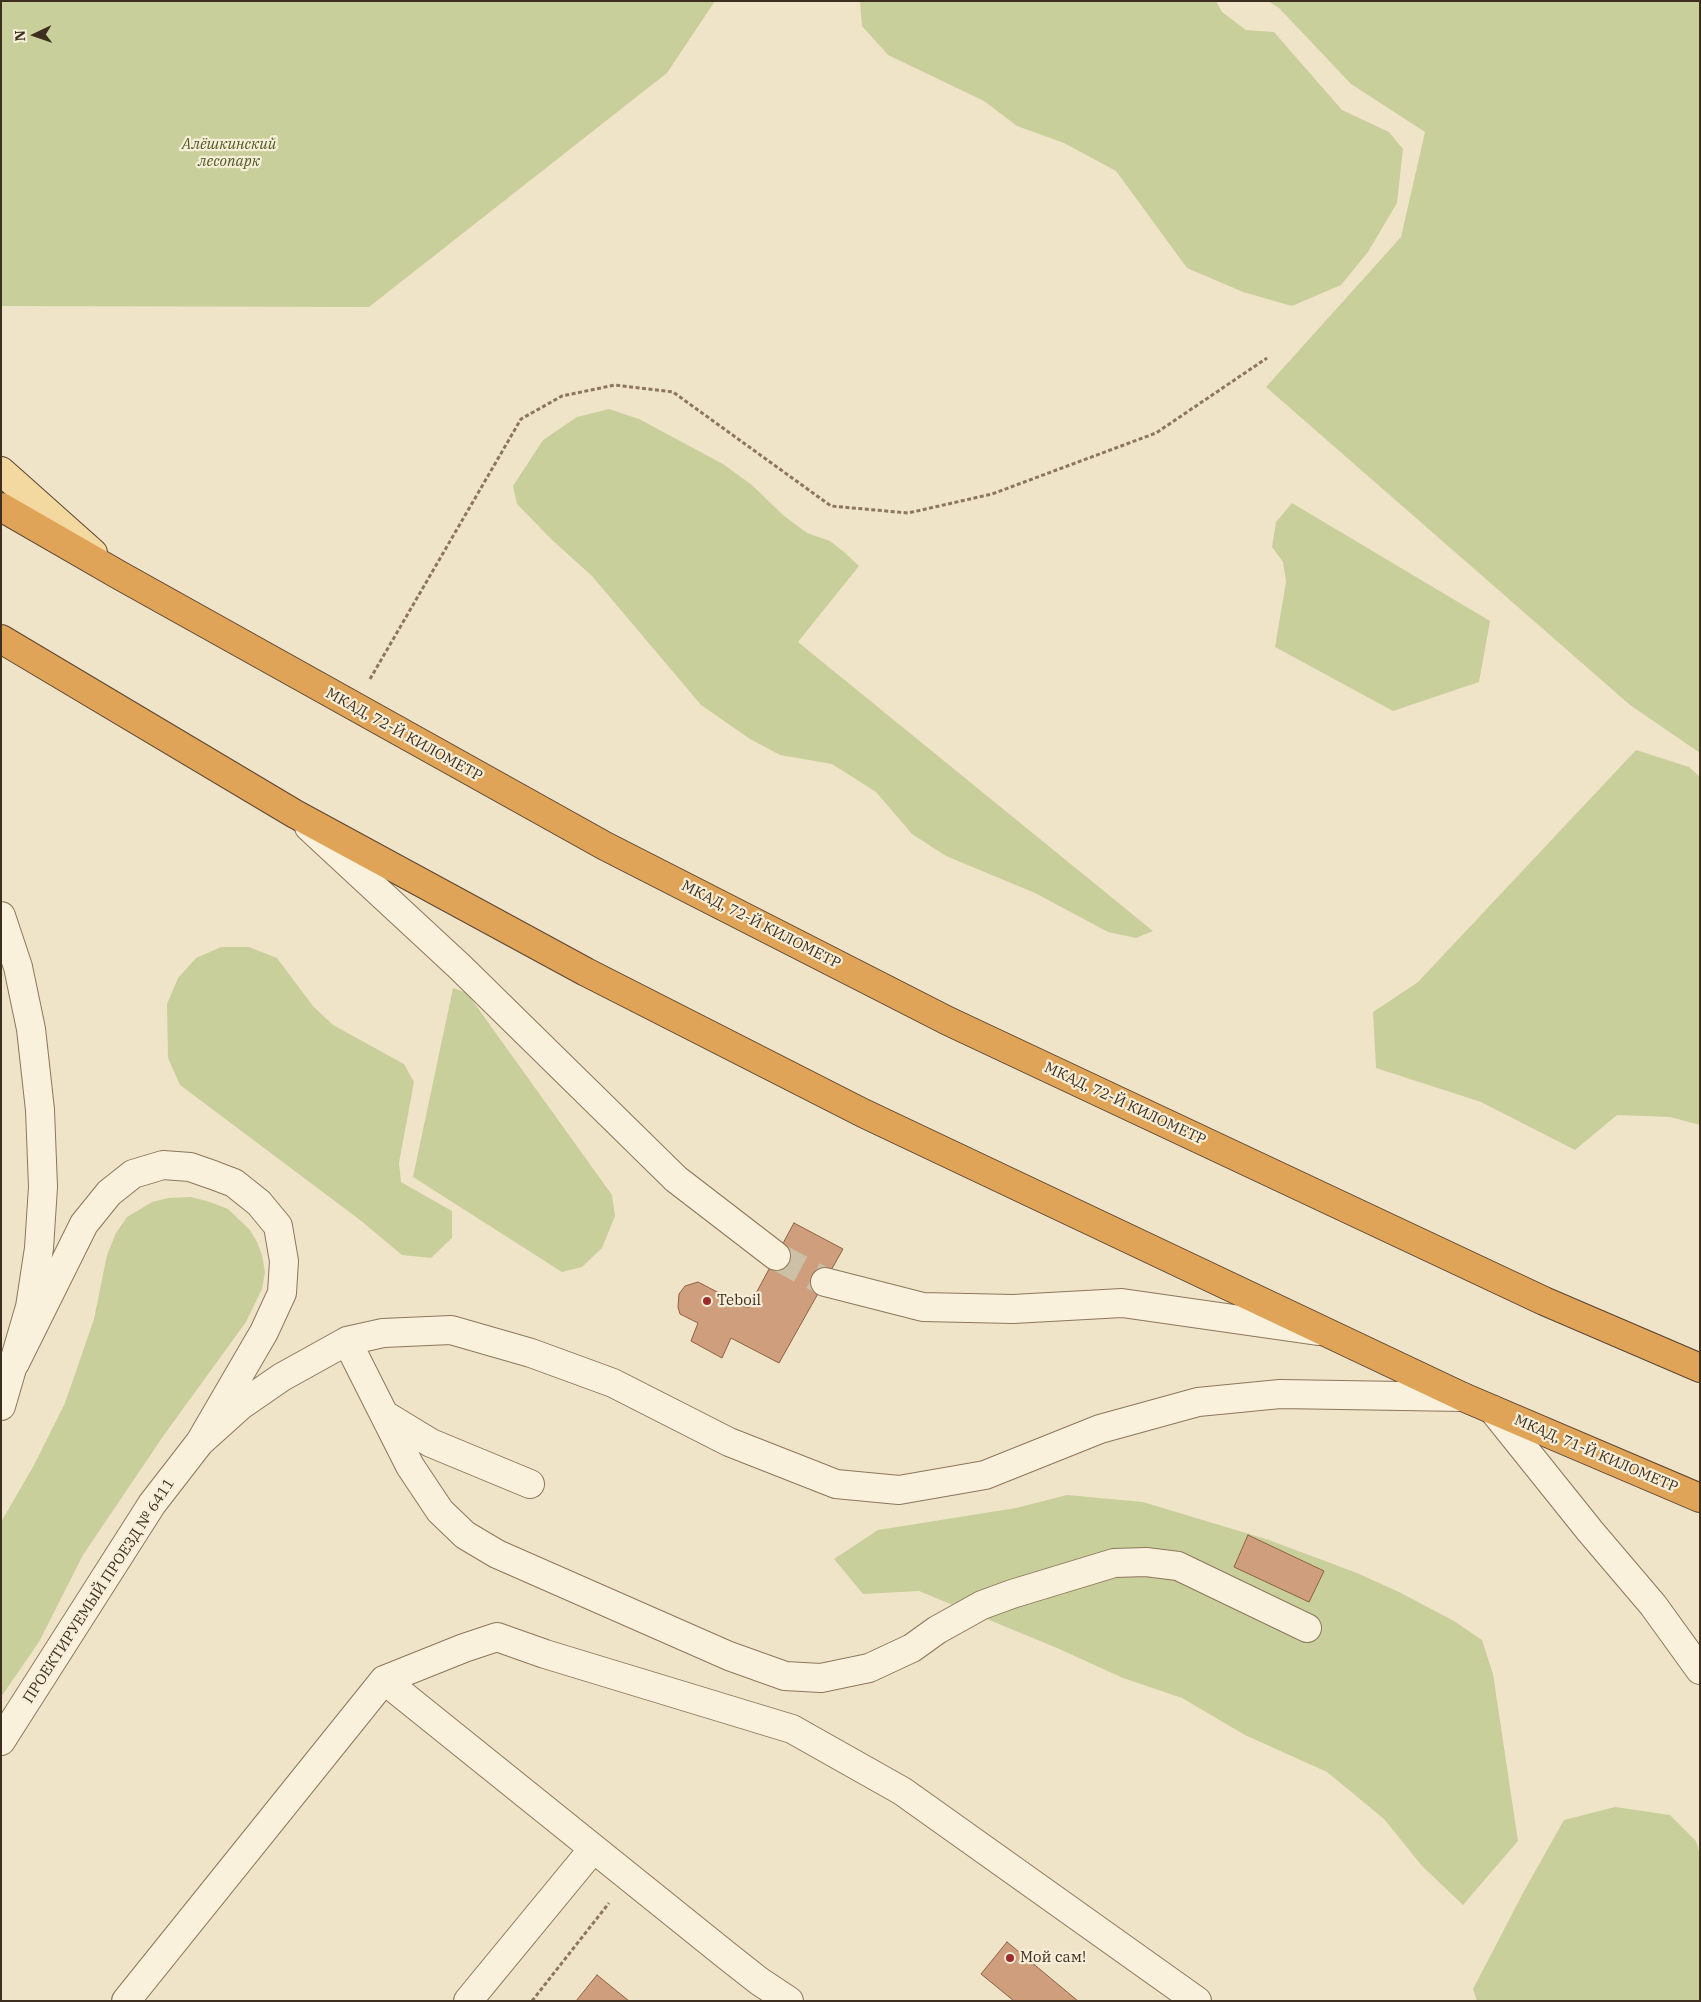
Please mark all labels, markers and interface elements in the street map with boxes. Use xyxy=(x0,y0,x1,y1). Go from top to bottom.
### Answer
north arrow xyxy=(10,10,60,60)
text: N xyxy=(11,30,29,42)
park label: Алёшкинский лесопарк xyxy=(182,136,276,171)
street label: МКАД, 72-Й КИЛОМЕТР xyxy=(323,684,485,786)
street label: МКАД, 72-Й КИЛОМЕТР xyxy=(678,877,844,973)
street label: МКАД, 72-Й КИЛОМЕТР xyxy=(1041,1059,1209,1149)
place label: Teboil xyxy=(717,1292,761,1310)
marker: Teboil xyxy=(701,1295,713,1307)
street label: МКАД, 71-Й КИЛОМЕТР xyxy=(1511,1411,1681,1497)
street label: ПРОЕКТИРУЕМЫЙ ПРОЕЗД № 6411 xyxy=(20,1475,178,1707)
place label: Мой сам! xyxy=(1020,1949,1086,1967)
marker: Мой сам! xyxy=(1004,1952,1016,1964)

